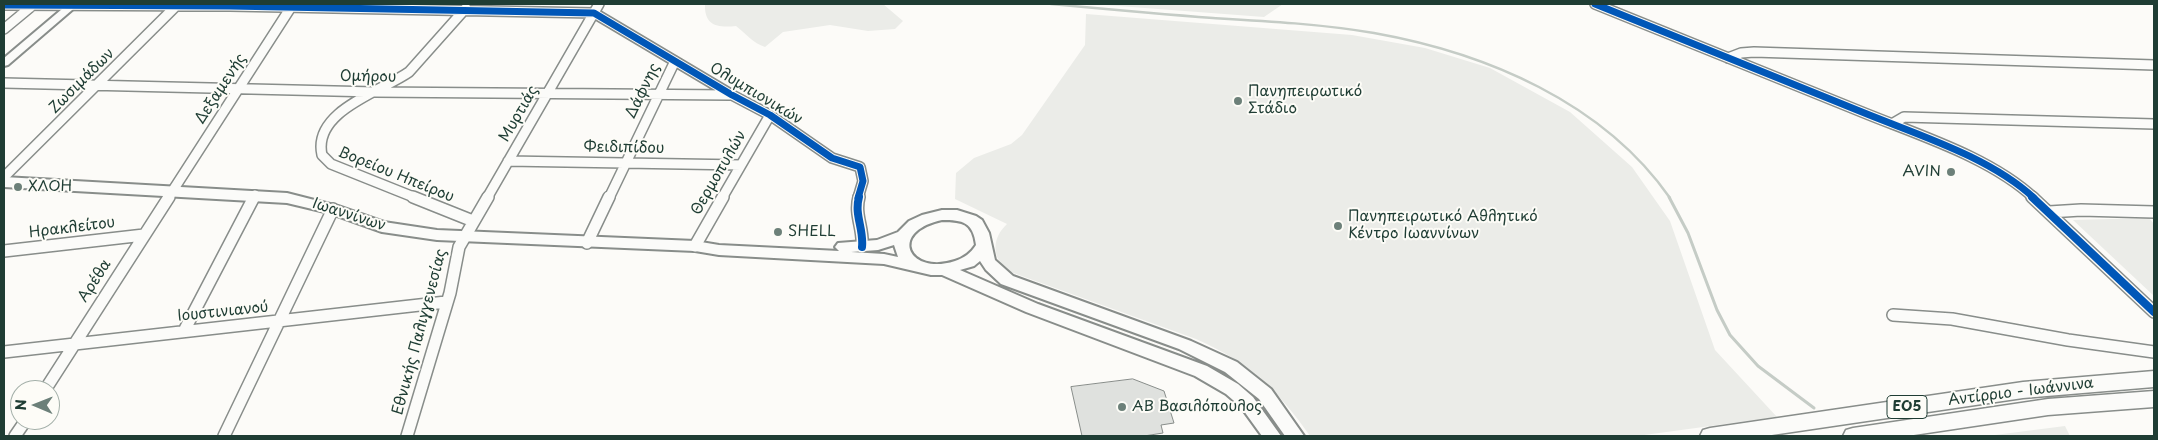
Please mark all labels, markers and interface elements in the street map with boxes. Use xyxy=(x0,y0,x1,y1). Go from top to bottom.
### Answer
street label: Ζωσιμάδων xyxy=(46,45,118,117)
street label: Δεξαμενής xyxy=(192,50,250,128)
street label: Ολυμπιονικών xyxy=(706,59,806,129)
street label: Δάφνης xyxy=(622,61,664,121)
street label: Ομήρου xyxy=(340,68,396,86)
street label: Μυρτιάς xyxy=(496,83,542,145)
place label: Πανηπειρωτικό Στάδιο xyxy=(1248,83,1362,118)
marker: Πανηπειρωτικό Στάδιο xyxy=(1232,95,1244,107)
street label: Θερμοπυλών xyxy=(688,127,750,219)
street label: Φειδιπίδου xyxy=(583,138,665,158)
street label: Βορείου Ηπείρου xyxy=(335,143,457,207)
place label: AVIN xyxy=(1903,163,1941,181)
marker: AVIN xyxy=(1945,166,1957,178)
place label: ΧΛΟΗ xyxy=(28,178,72,196)
marker: ΧΛΟΗ xyxy=(12,181,24,193)
street label: Ιωαννίνων xyxy=(310,195,388,235)
place label: Πανηπειρωτικό Αθλητικό Κέντρο Ιωαννίνων xyxy=(1348,208,1538,243)
street label: Ηρακλείτου xyxy=(28,214,116,242)
marker: Πανηπειρωτικό Αθλητικό Κέντρο Ιωαννίνων xyxy=(1332,220,1344,232)
place label: SHELL xyxy=(788,223,836,241)
marker: SHELL xyxy=(772,226,784,238)
street label: Εθνικής Παλιγγενεσίας xyxy=(389,247,451,417)
street label: Αρέθα xyxy=(75,256,115,306)
street label: Ιουστινιανού xyxy=(177,298,269,326)
street label: Αντίρριο - Ιωάννινα xyxy=(1947,374,2095,410)
north arrow xyxy=(10,380,60,430)
road number: ΕΟ5 xyxy=(1887,396,1927,418)
place label: ΑΒ Βασιλόπουλος xyxy=(1132,398,1262,416)
text: N xyxy=(10,399,31,410)
marker: ΑΒ Βασιλόπουλος xyxy=(1116,401,1128,413)

